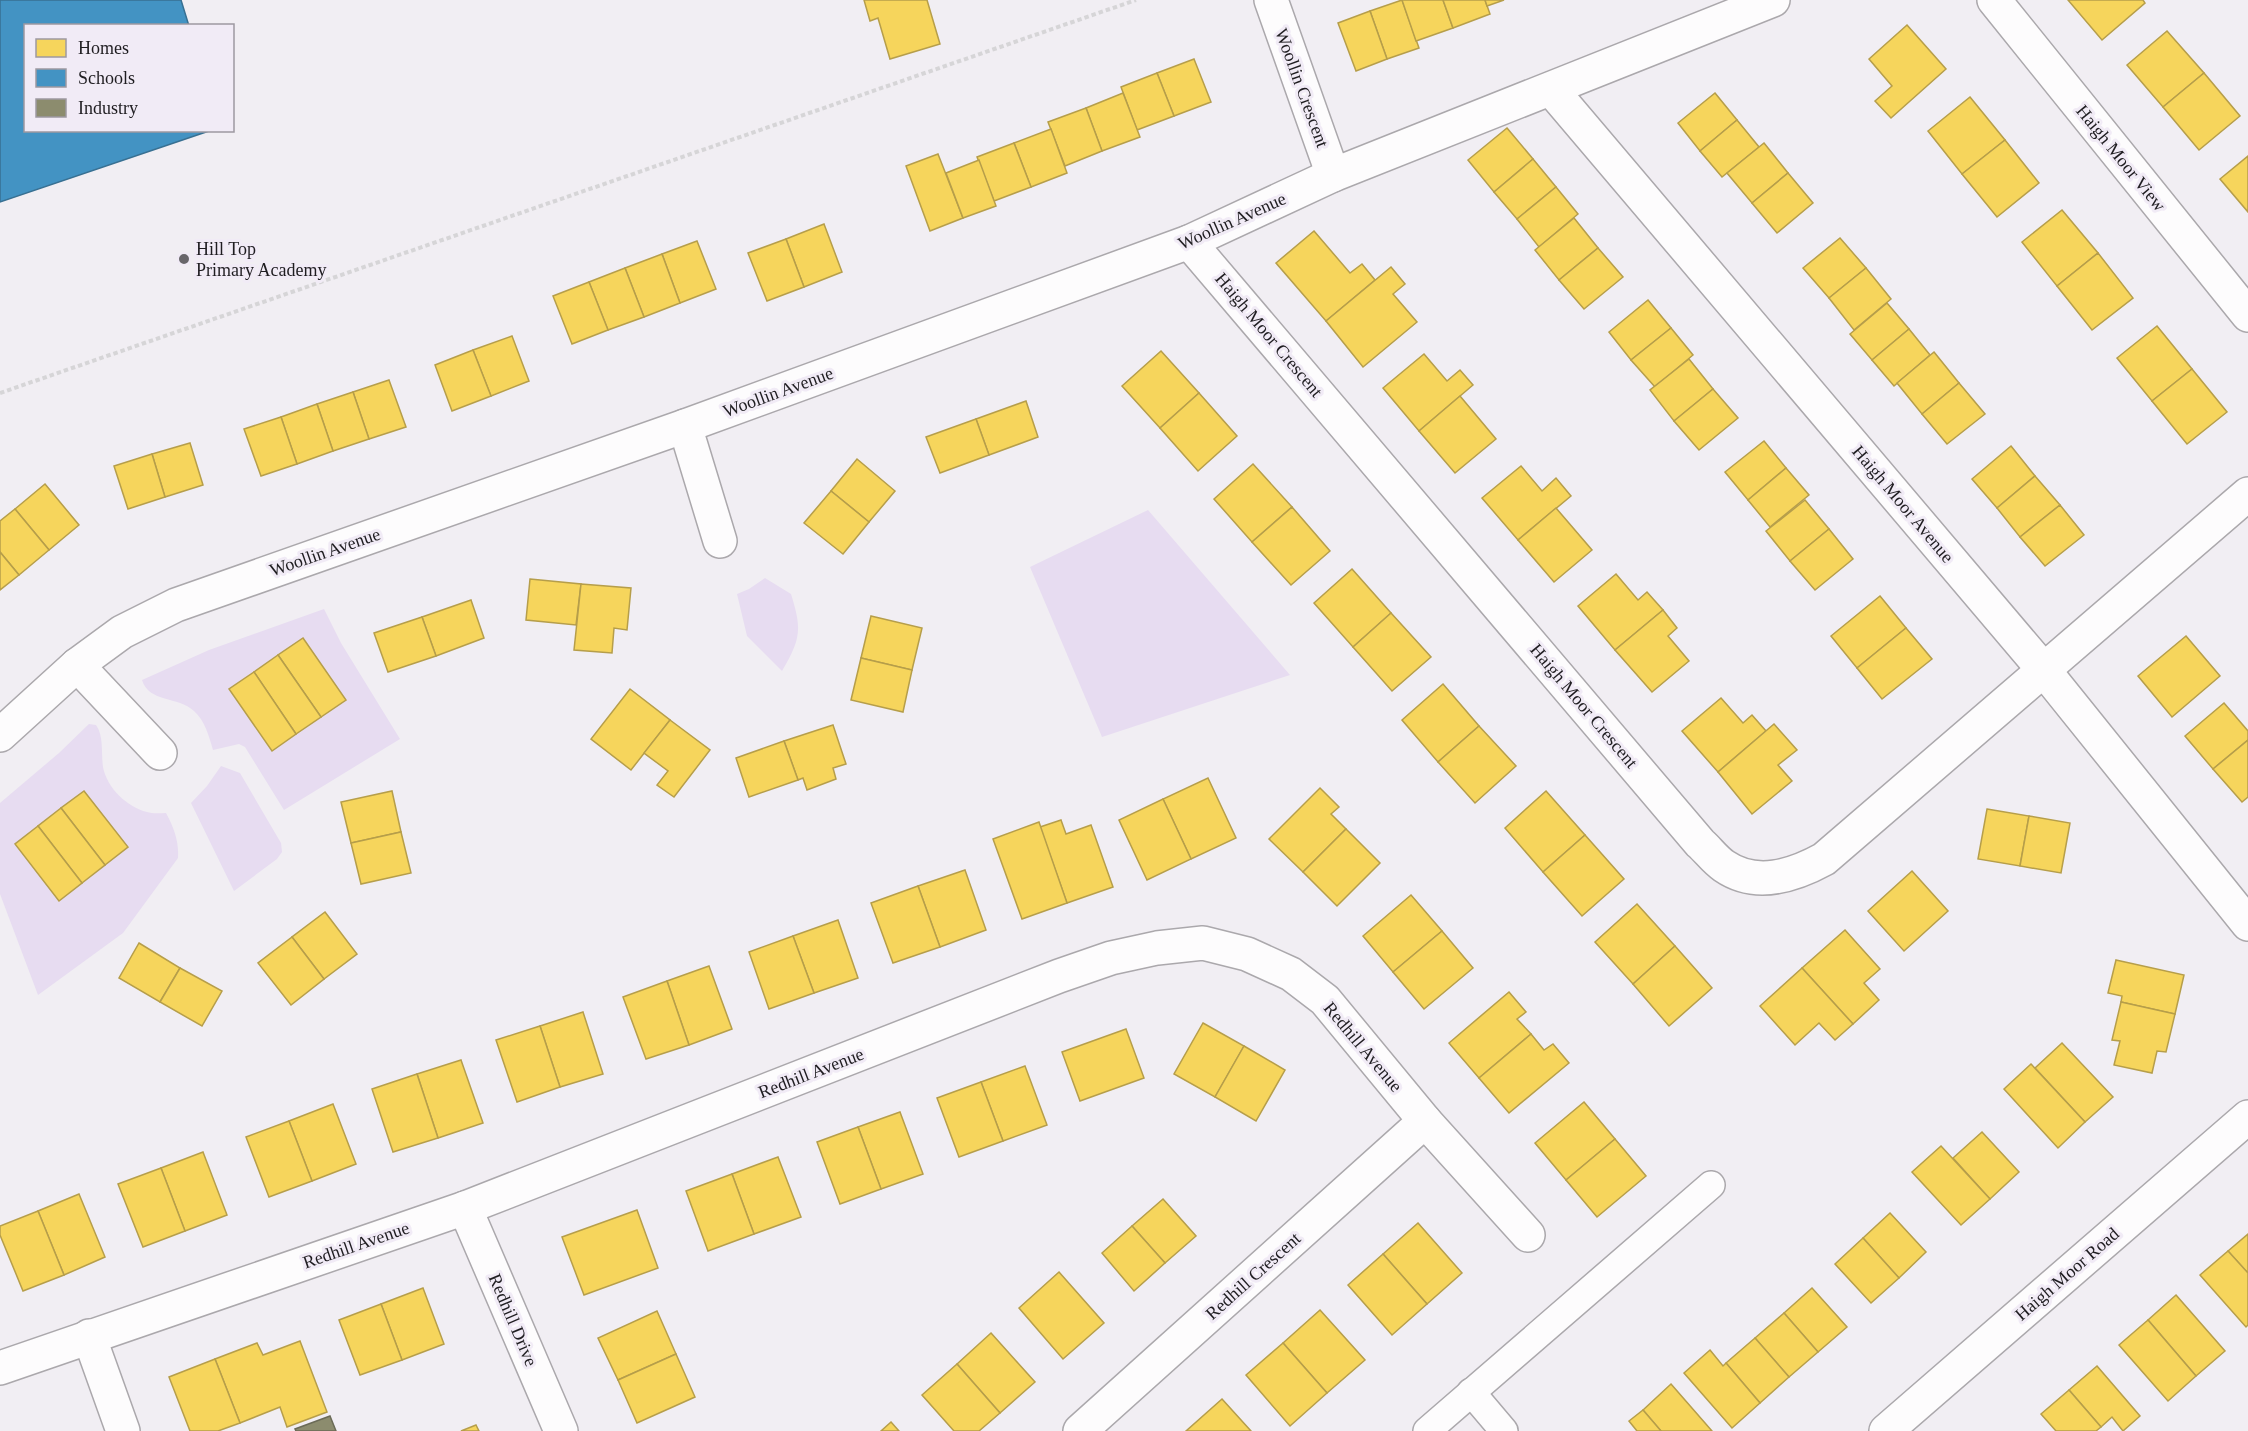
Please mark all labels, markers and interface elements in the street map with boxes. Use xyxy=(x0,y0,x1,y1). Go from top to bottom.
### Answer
legend xyxy=(24,24,234,132)
street label: Woollin Crescent xyxy=(1271,26,1333,150)
text: Homes xyxy=(78,38,129,58)
text: Schools xyxy=(78,68,135,88)
text: Industry xyxy=(78,98,138,118)
street label: Haigh Moor View xyxy=(2072,101,2170,215)
street label: Woollin Avenue xyxy=(1175,188,1289,254)
place label: Hill Top Primary Academy xyxy=(196,239,326,280)
marker: Hill Top Primary Academy xyxy=(177,252,191,266)
street label: Haigh Moor Crescent xyxy=(1211,269,1327,401)
street label: Woollin Avenue xyxy=(720,363,836,421)
street label: Haigh Moor Avenue xyxy=(1848,441,1958,567)
street label: Woollin Avenue xyxy=(267,524,383,580)
street label: Haigh Moor Crescent xyxy=(1526,640,1642,772)
street label: Redhill Avenue xyxy=(1320,998,1406,1096)
street label: Redhill Avenue xyxy=(756,1044,866,1102)
street label: Redhill Avenue xyxy=(300,1217,412,1273)
street label: Haigh Moor Road xyxy=(2011,1223,2123,1325)
street label: Redhill Crescent xyxy=(1202,1228,1304,1324)
street label: Redhill Drive xyxy=(485,1271,541,1369)

